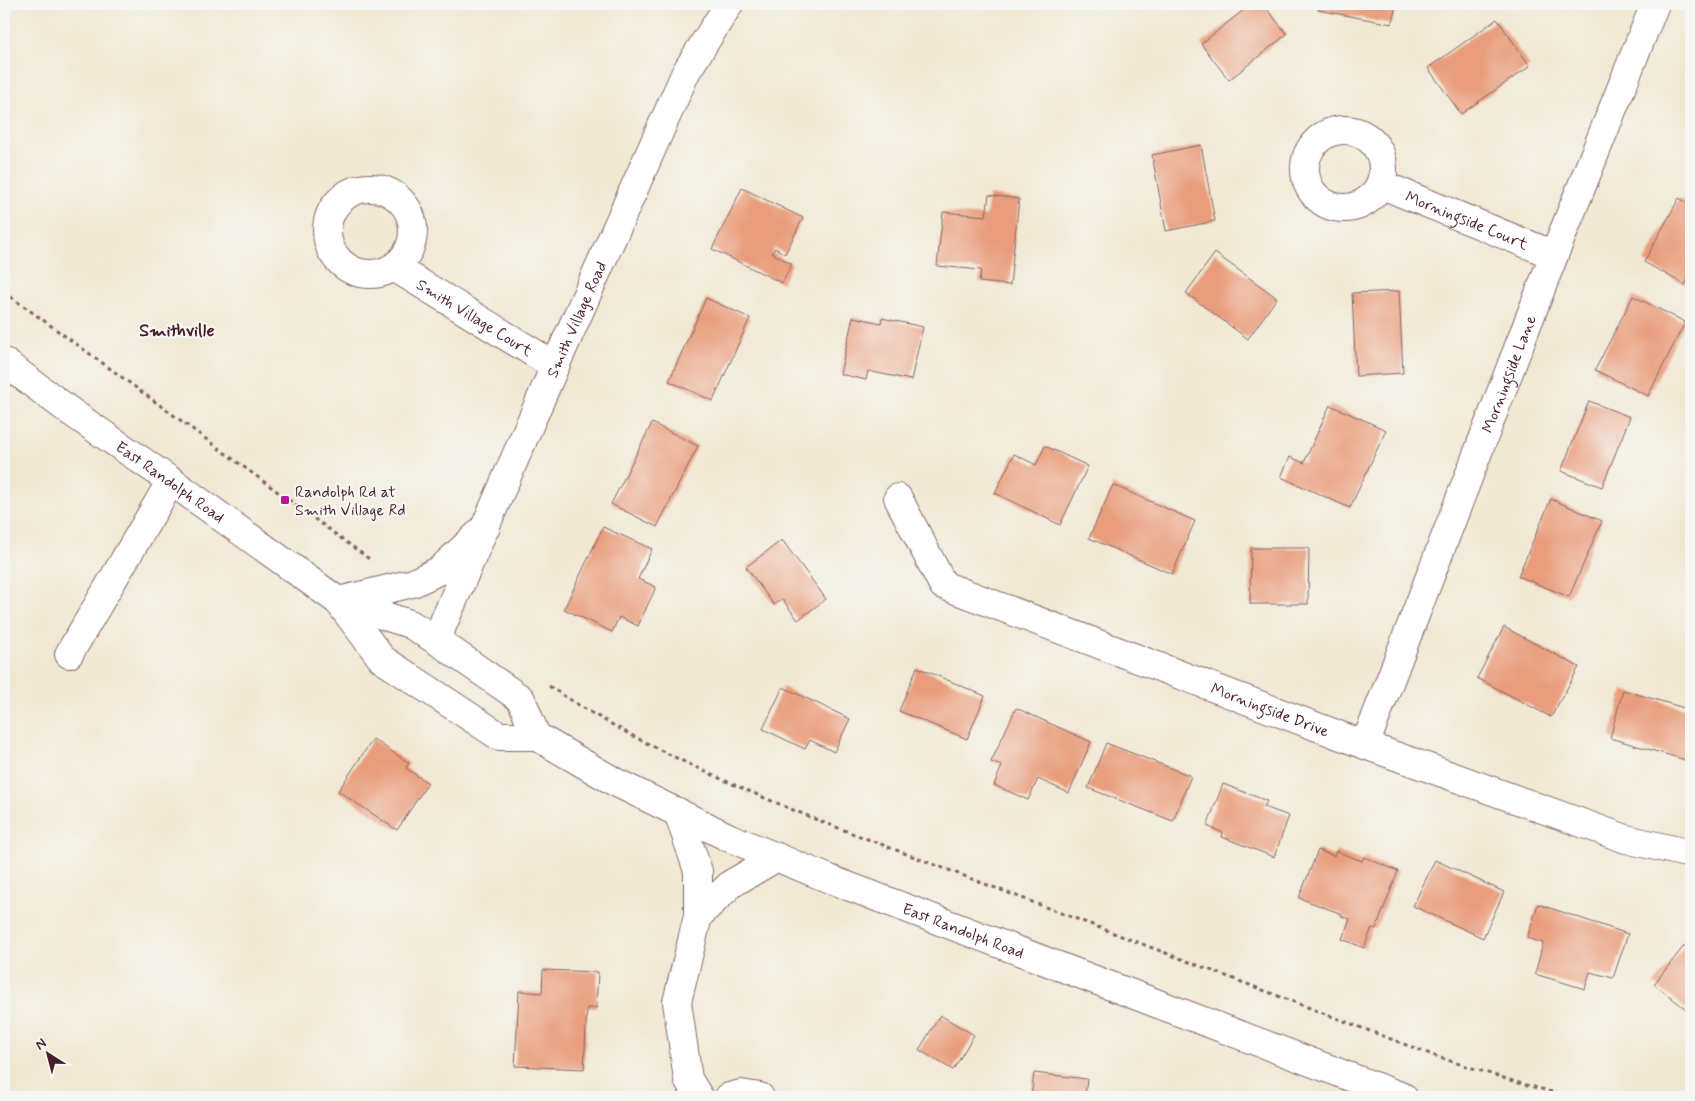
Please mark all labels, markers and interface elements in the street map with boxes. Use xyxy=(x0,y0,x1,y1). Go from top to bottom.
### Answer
street label: Morningside Court xyxy=(1402,187,1531,256)
street label: Smith Village Road xyxy=(542,258,612,381)
street label: Smith Village Court xyxy=(412,274,537,362)
street label: Morningside Lane xyxy=(1477,312,1542,436)
district label: Smithville xyxy=(139,319,215,343)
street label: East Randolph Road xyxy=(111,437,228,528)
place label: Randolph Rd at Smith Village Rd xyxy=(295,482,406,521)
marker: Randolph Rd at Smith Village Rd xyxy=(279,494,291,506)
street label: Morningside Drive xyxy=(1208,679,1332,743)
street label: East Randolph Road xyxy=(899,899,1027,964)
north arrow xyxy=(22,1028,72,1078)
text: N xyxy=(32,1034,50,1054)

